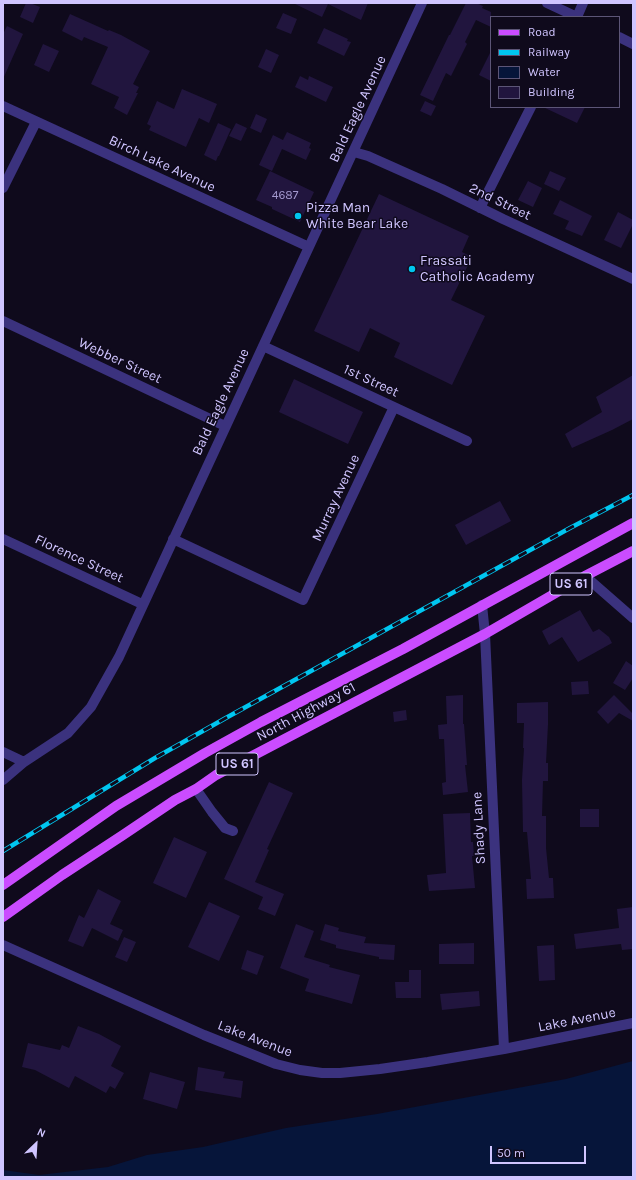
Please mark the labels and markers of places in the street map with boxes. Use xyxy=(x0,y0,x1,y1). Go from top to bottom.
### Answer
place label: Pizza Man White Bear Lake xyxy=(306,200,408,232)
marker: Pizza Man White Bear Lake xyxy=(293,211,303,221)
place label: Frassati Catholic Academy xyxy=(420,253,534,286)
marker: Frassati Catholic Academy xyxy=(407,264,417,274)

